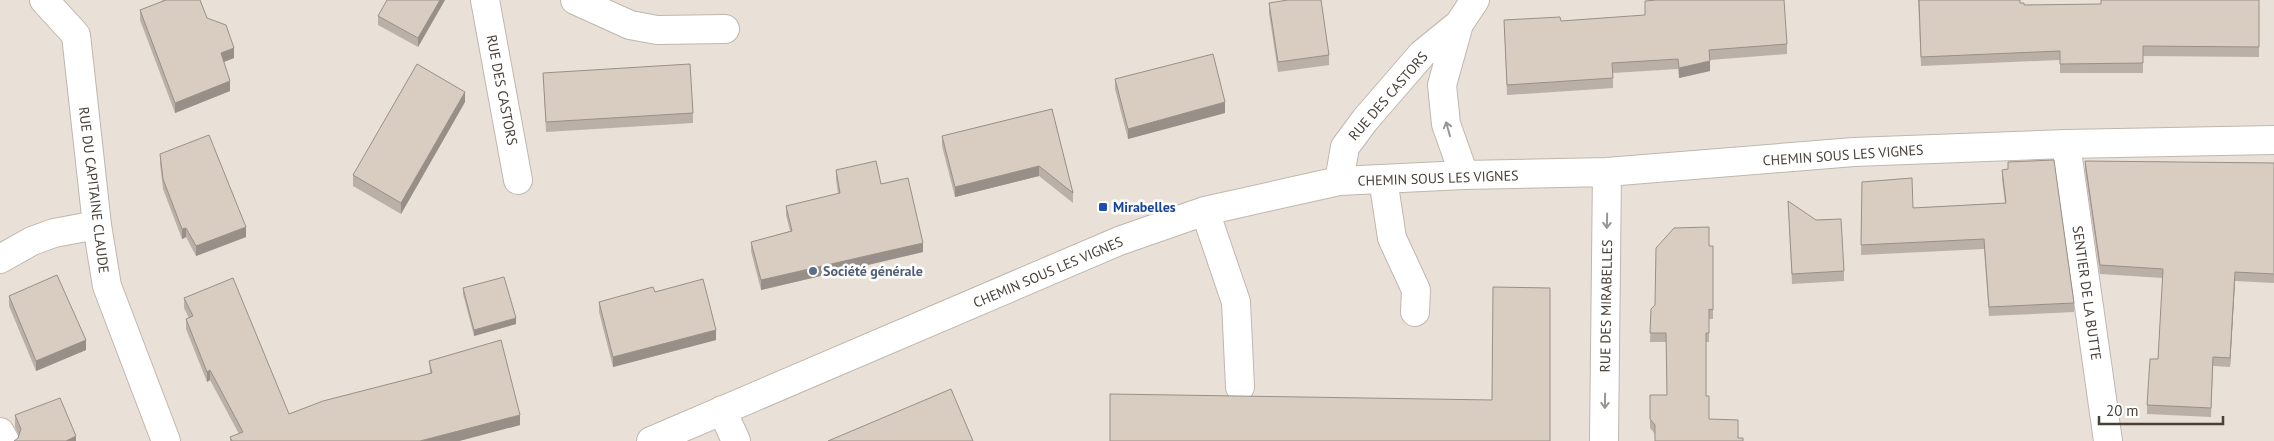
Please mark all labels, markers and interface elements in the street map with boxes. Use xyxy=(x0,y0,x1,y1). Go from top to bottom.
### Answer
street label: RUE DES CASTORS xyxy=(482,33,522,147)
street label: RUE DES CASTORS xyxy=(1344,48,1432,144)
street label: RUE DU CAPITAINE CLAUDE xyxy=(75,106,113,274)
one-way arrow xyxy=(1443,121,1453,137)
street label: CHEMIN SOUS LES VIGNES xyxy=(1762,140,1924,170)
street label: CHEMIN SOUS LES VIGNES xyxy=(1357,166,1519,190)
place label: Mirabelles xyxy=(1113,198,1176,216)
marker: Mirabelles xyxy=(1097,201,1109,213)
one-way arrow xyxy=(1602,212,1612,228)
street label: SENTIER DE LA BUTTE xyxy=(2069,225,2105,361)
street label: CHEMIN SOUS LES VIGNES xyxy=(970,232,1126,312)
street label: RUE DES MIRABELLES xyxy=(1596,239,1616,373)
place label: Société générale xyxy=(823,262,923,280)
marker: Société générale xyxy=(807,265,819,277)
one-way arrow xyxy=(1600,392,1610,408)
scale bar xyxy=(2099,394,2223,426)
text: 20 m xyxy=(2106,401,2139,420)

